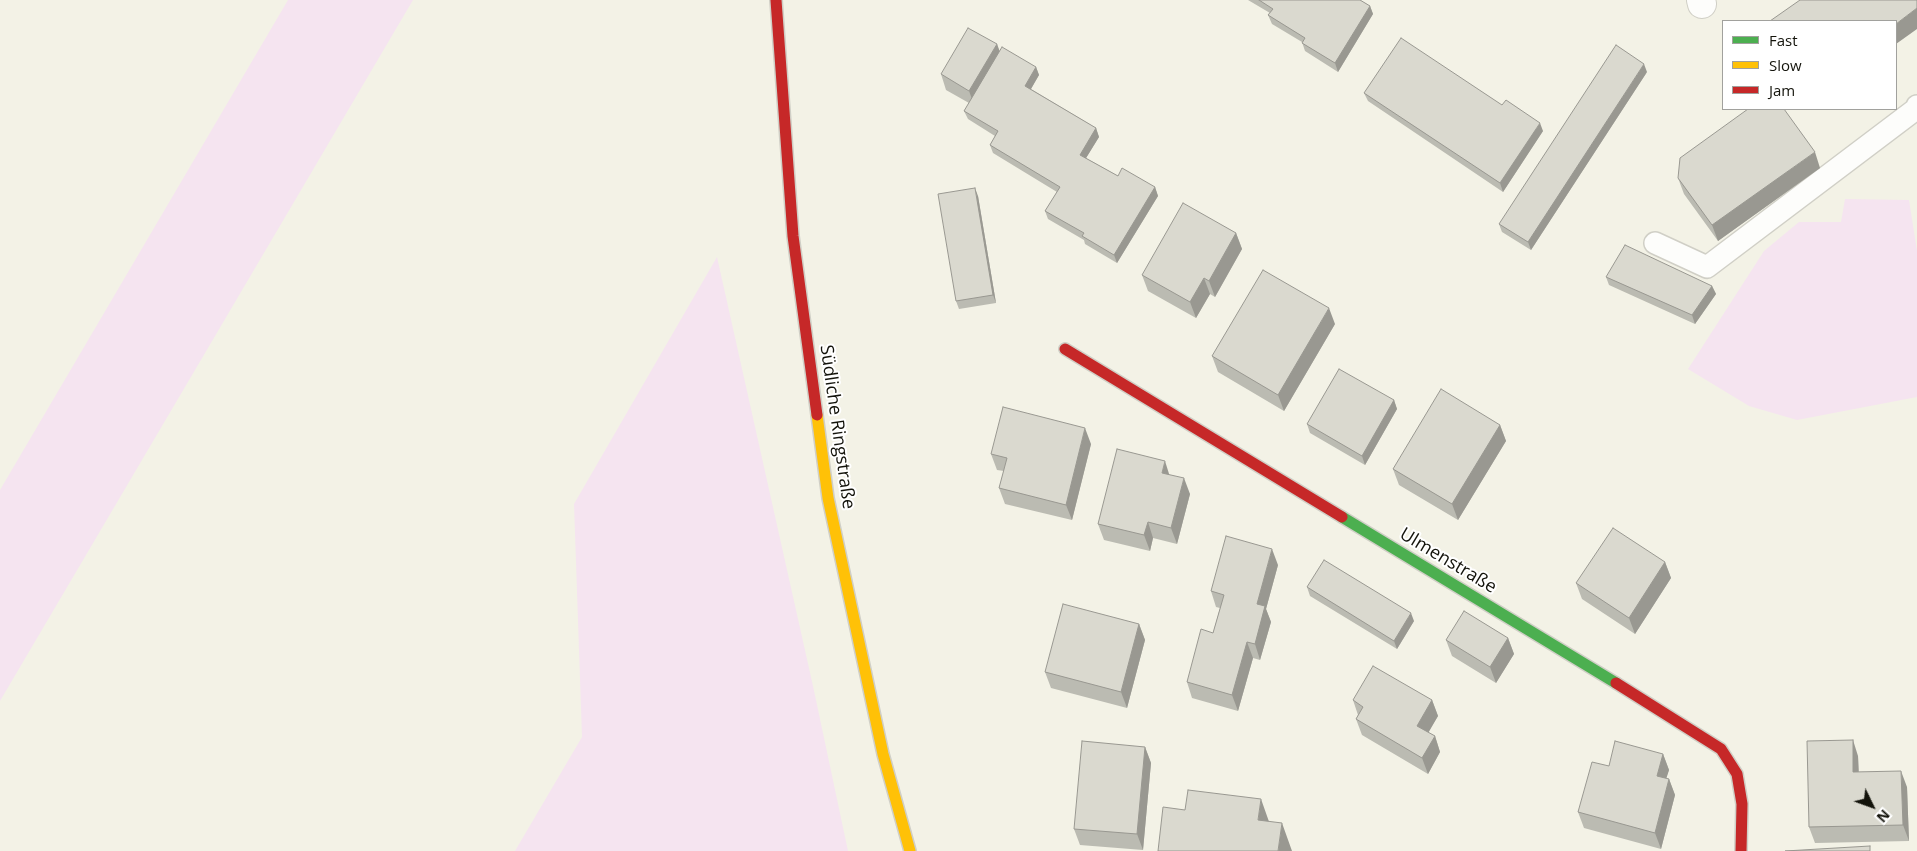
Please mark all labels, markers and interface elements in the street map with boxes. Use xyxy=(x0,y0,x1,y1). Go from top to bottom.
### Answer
legend xyxy=(1722,20,1897,110)
text: Fast xyxy=(1769,30,1798,50)
text: Slow xyxy=(1769,55,1802,75)
text: Jam xyxy=(1769,80,1795,100)
street label: Südliche Ringstraße xyxy=(815,344,859,510)
street label: Ulmenstraße xyxy=(1396,524,1500,598)
north arrow xyxy=(1847,781,1897,831)
text: N xyxy=(1873,806,1894,827)

